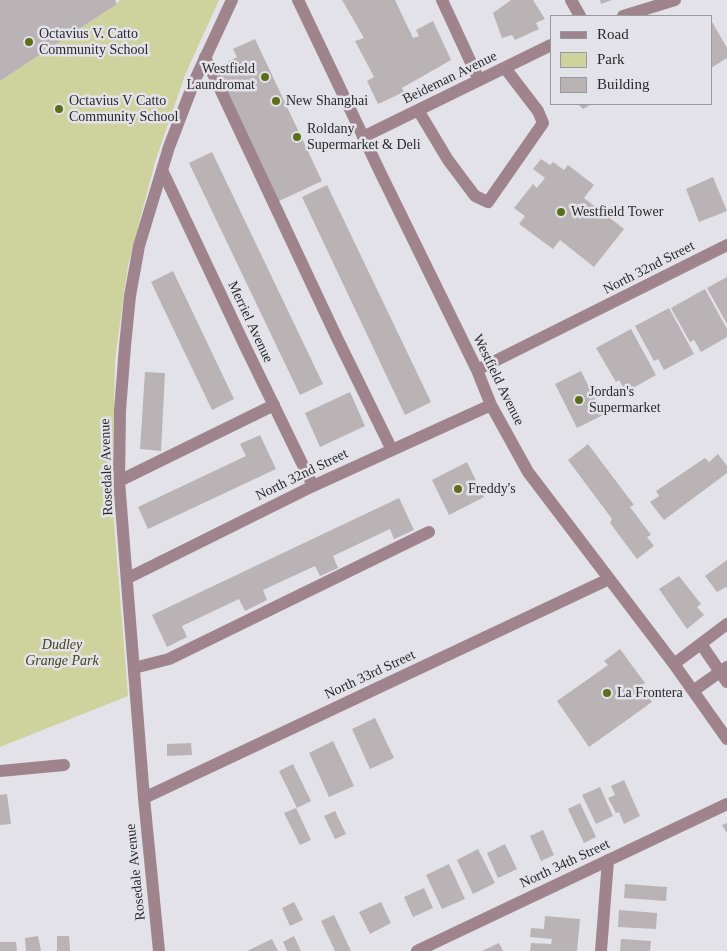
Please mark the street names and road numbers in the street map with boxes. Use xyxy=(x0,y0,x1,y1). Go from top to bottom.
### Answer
street label: Beideman Avenue xyxy=(400,48,500,108)
street label: North 32nd Street xyxy=(600,238,698,298)
street label: Merriel Avenue xyxy=(224,279,276,365)
street label: Westfield Avenue xyxy=(469,332,527,428)
street label: Rosedale Avenue xyxy=(97,418,117,516)
street label: North 32nd Street xyxy=(253,445,351,505)
street label: North 33rd Street xyxy=(322,647,418,703)
street label: Rosedale Avenue xyxy=(123,823,149,921)
street label: North 34th Street xyxy=(517,836,613,892)

